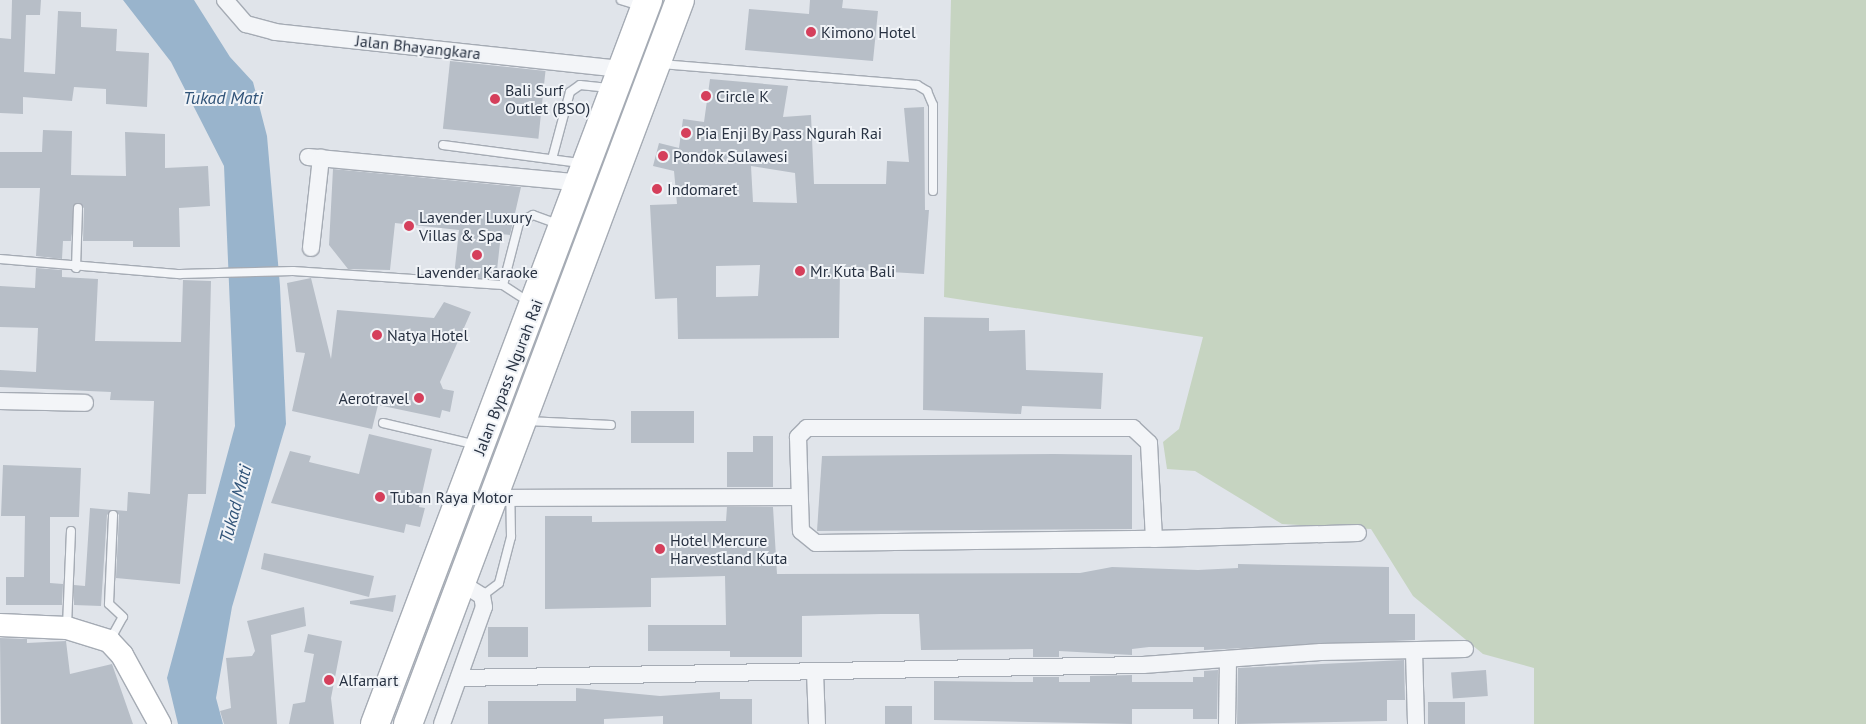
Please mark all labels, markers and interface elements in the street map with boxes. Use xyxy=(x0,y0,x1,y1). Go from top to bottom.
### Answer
place label: Kimono Hotel xyxy=(821,22,916,42)
marker: Kimono Hotel xyxy=(805,26,817,38)
street label: Jalan Bhayangkara xyxy=(354,31,482,63)
place label: Bali Surf Outlet (BSO) xyxy=(505,80,590,118)
place label: Circle K xyxy=(716,86,769,106)
water label: Tukad Mati xyxy=(183,87,263,109)
marker: Circle K xyxy=(700,90,712,102)
marker: Bali Surf Outlet (BSO) xyxy=(489,93,501,105)
place label: Pia Enji By Pass Ngurah Rai xyxy=(696,123,883,143)
marker: Pia Enji By Pass Ngurah Rai xyxy=(680,127,692,139)
place label: Pondok Sulawesi xyxy=(673,146,788,166)
marker: Pondok Sulawesi xyxy=(657,150,669,162)
place label: Indomaret xyxy=(667,179,738,199)
marker: Indomaret xyxy=(651,183,663,195)
place label: Lavender Luxury Villas & Spa xyxy=(419,207,532,245)
marker: Lavender Luxury Villas & Spa xyxy=(403,220,415,232)
marker: Lavender Karaoke xyxy=(471,249,483,261)
place label: Mr. Kuta Bali xyxy=(810,261,897,281)
place label: Lavender Karaoke xyxy=(416,262,538,282)
marker: Mr. Kuta Bali xyxy=(794,265,806,277)
street label: Jalan Bypass Ngurah Rai xyxy=(469,296,547,458)
place label: Natya Hotel xyxy=(387,325,468,345)
marker: Natya Hotel xyxy=(371,329,383,341)
place label: Aerotravel xyxy=(339,388,409,408)
marker: Aerotravel xyxy=(413,392,425,404)
water label: Tukad Mati xyxy=(215,463,257,545)
place label: Tuban Raya Motor xyxy=(390,487,513,507)
marker: Tuban Raya Motor xyxy=(374,491,386,503)
place label: Hotel Mercure Harvestland Kuta xyxy=(670,530,787,568)
marker: Hotel Mercure Harvestland Kuta xyxy=(654,543,666,555)
place label: Alfamart xyxy=(339,670,398,690)
marker: Alfamart xyxy=(323,674,335,686)

